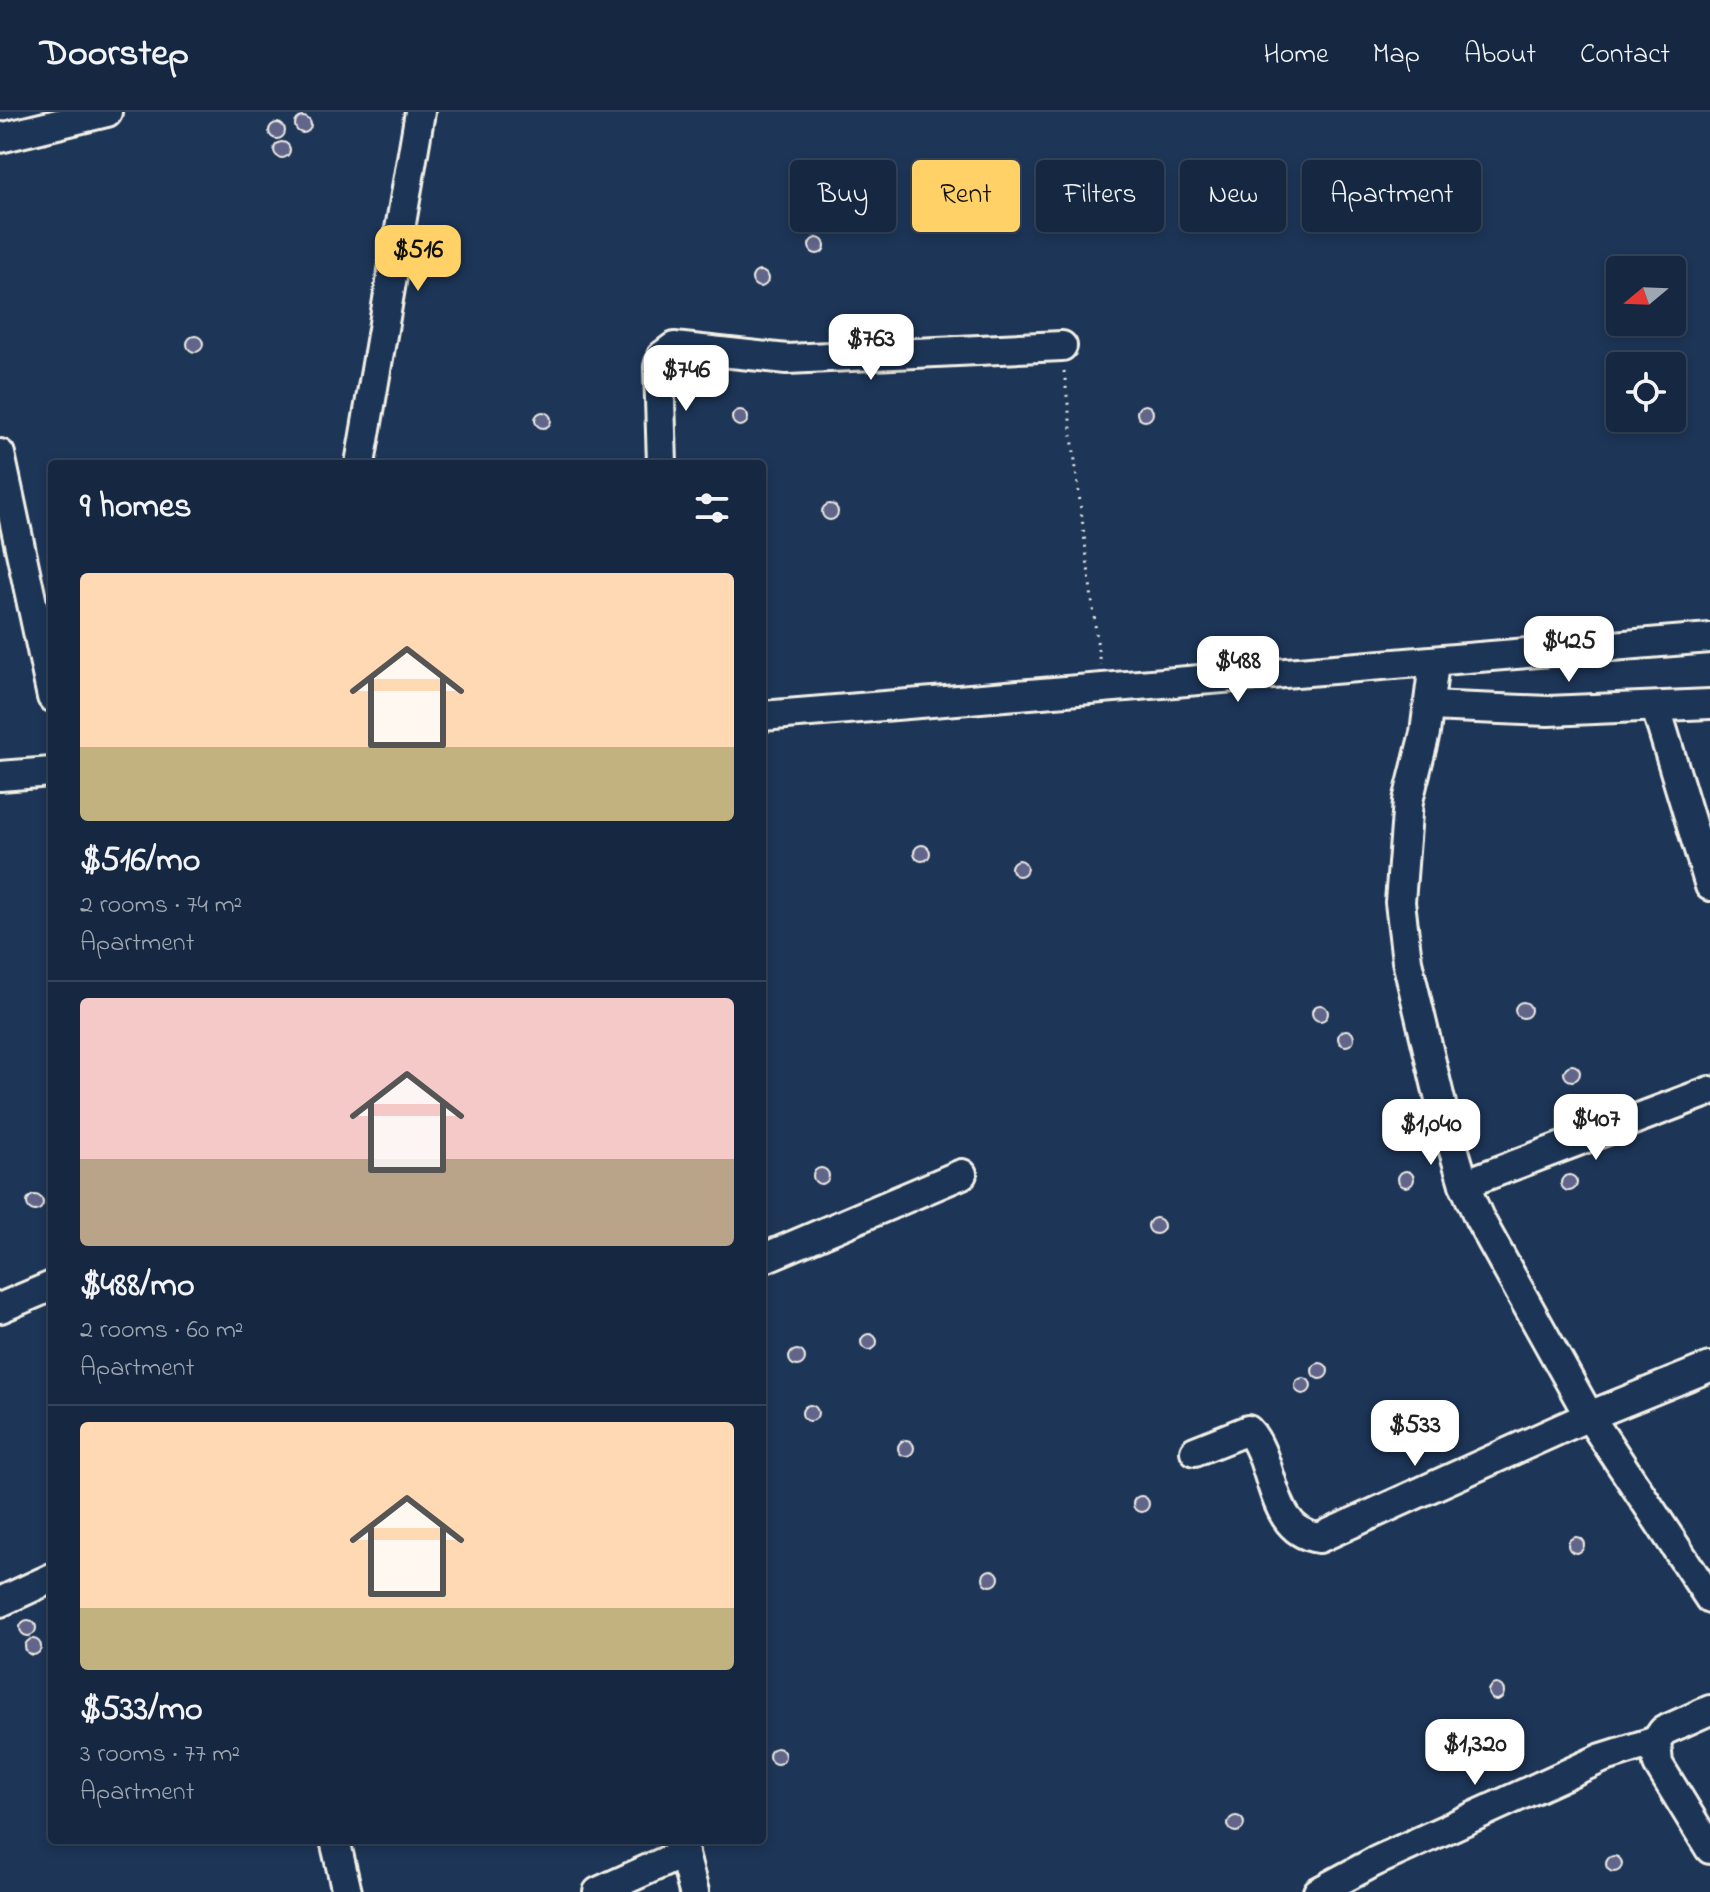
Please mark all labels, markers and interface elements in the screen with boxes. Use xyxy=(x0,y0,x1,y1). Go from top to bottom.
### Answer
text: Doorstep xyxy=(40,27,189,83)
text: Home xyxy=(1263,35,1329,76)
text: Map xyxy=(1373,35,1420,76)
text: About xyxy=(1464,35,1536,76)
text: Contact xyxy=(1580,35,1670,76)
chip: Buy xyxy=(790,160,896,232)
chip: Rent xyxy=(912,160,1020,232)
chip: Filters xyxy=(1036,160,1164,232)
chip: New xyxy=(1180,160,1286,232)
chip: Apartment xyxy=(1302,160,1481,232)
pin: $516 xyxy=(371,225,465,293)
text: $516 xyxy=(393,232,443,270)
north arrow xyxy=(1606,256,1686,336)
map controls xyxy=(1606,256,1686,432)
pin: $763 xyxy=(824,314,918,382)
text: $763 xyxy=(847,321,895,359)
pin: $746 xyxy=(639,345,733,413)
text: $746 xyxy=(662,352,710,390)
button: locate xyxy=(1606,352,1686,432)
text: 9 homes xyxy=(80,483,192,533)
icon: filters xyxy=(690,486,734,530)
pin: $425 xyxy=(1522,616,1616,684)
text: $425 xyxy=(1542,623,1596,661)
icon: home xyxy=(335,625,479,769)
pin: $488 xyxy=(1191,636,1285,704)
text: $488 xyxy=(1215,643,1261,681)
text: $516/mo xyxy=(80,837,200,887)
text: 2 rooms · 74 m² xyxy=(80,887,242,925)
text: Apartment xyxy=(80,925,194,963)
icon: home xyxy=(335,1050,479,1194)
pin: $407 xyxy=(1549,1094,1643,1162)
pin: $1,040 xyxy=(1366,1099,1496,1167)
text: $407 xyxy=(1572,1101,1620,1139)
text: $1,040 xyxy=(1400,1106,1462,1144)
text: $488/mo xyxy=(80,1262,195,1312)
text: 2 rooms · 60 m² xyxy=(80,1312,244,1350)
text: Apartment xyxy=(80,1350,194,1388)
pin: $533 xyxy=(1368,1400,1462,1468)
text: $533 xyxy=(1389,1407,1441,1445)
icon: home xyxy=(335,1474,479,1618)
text: $533/mo xyxy=(80,1686,203,1736)
pin: $1,320 xyxy=(1410,1719,1540,1787)
text: $1,320 xyxy=(1443,1726,1507,1764)
text: 3 rooms · 77 m² xyxy=(80,1736,240,1774)
text: Apartment xyxy=(80,1774,194,1812)

